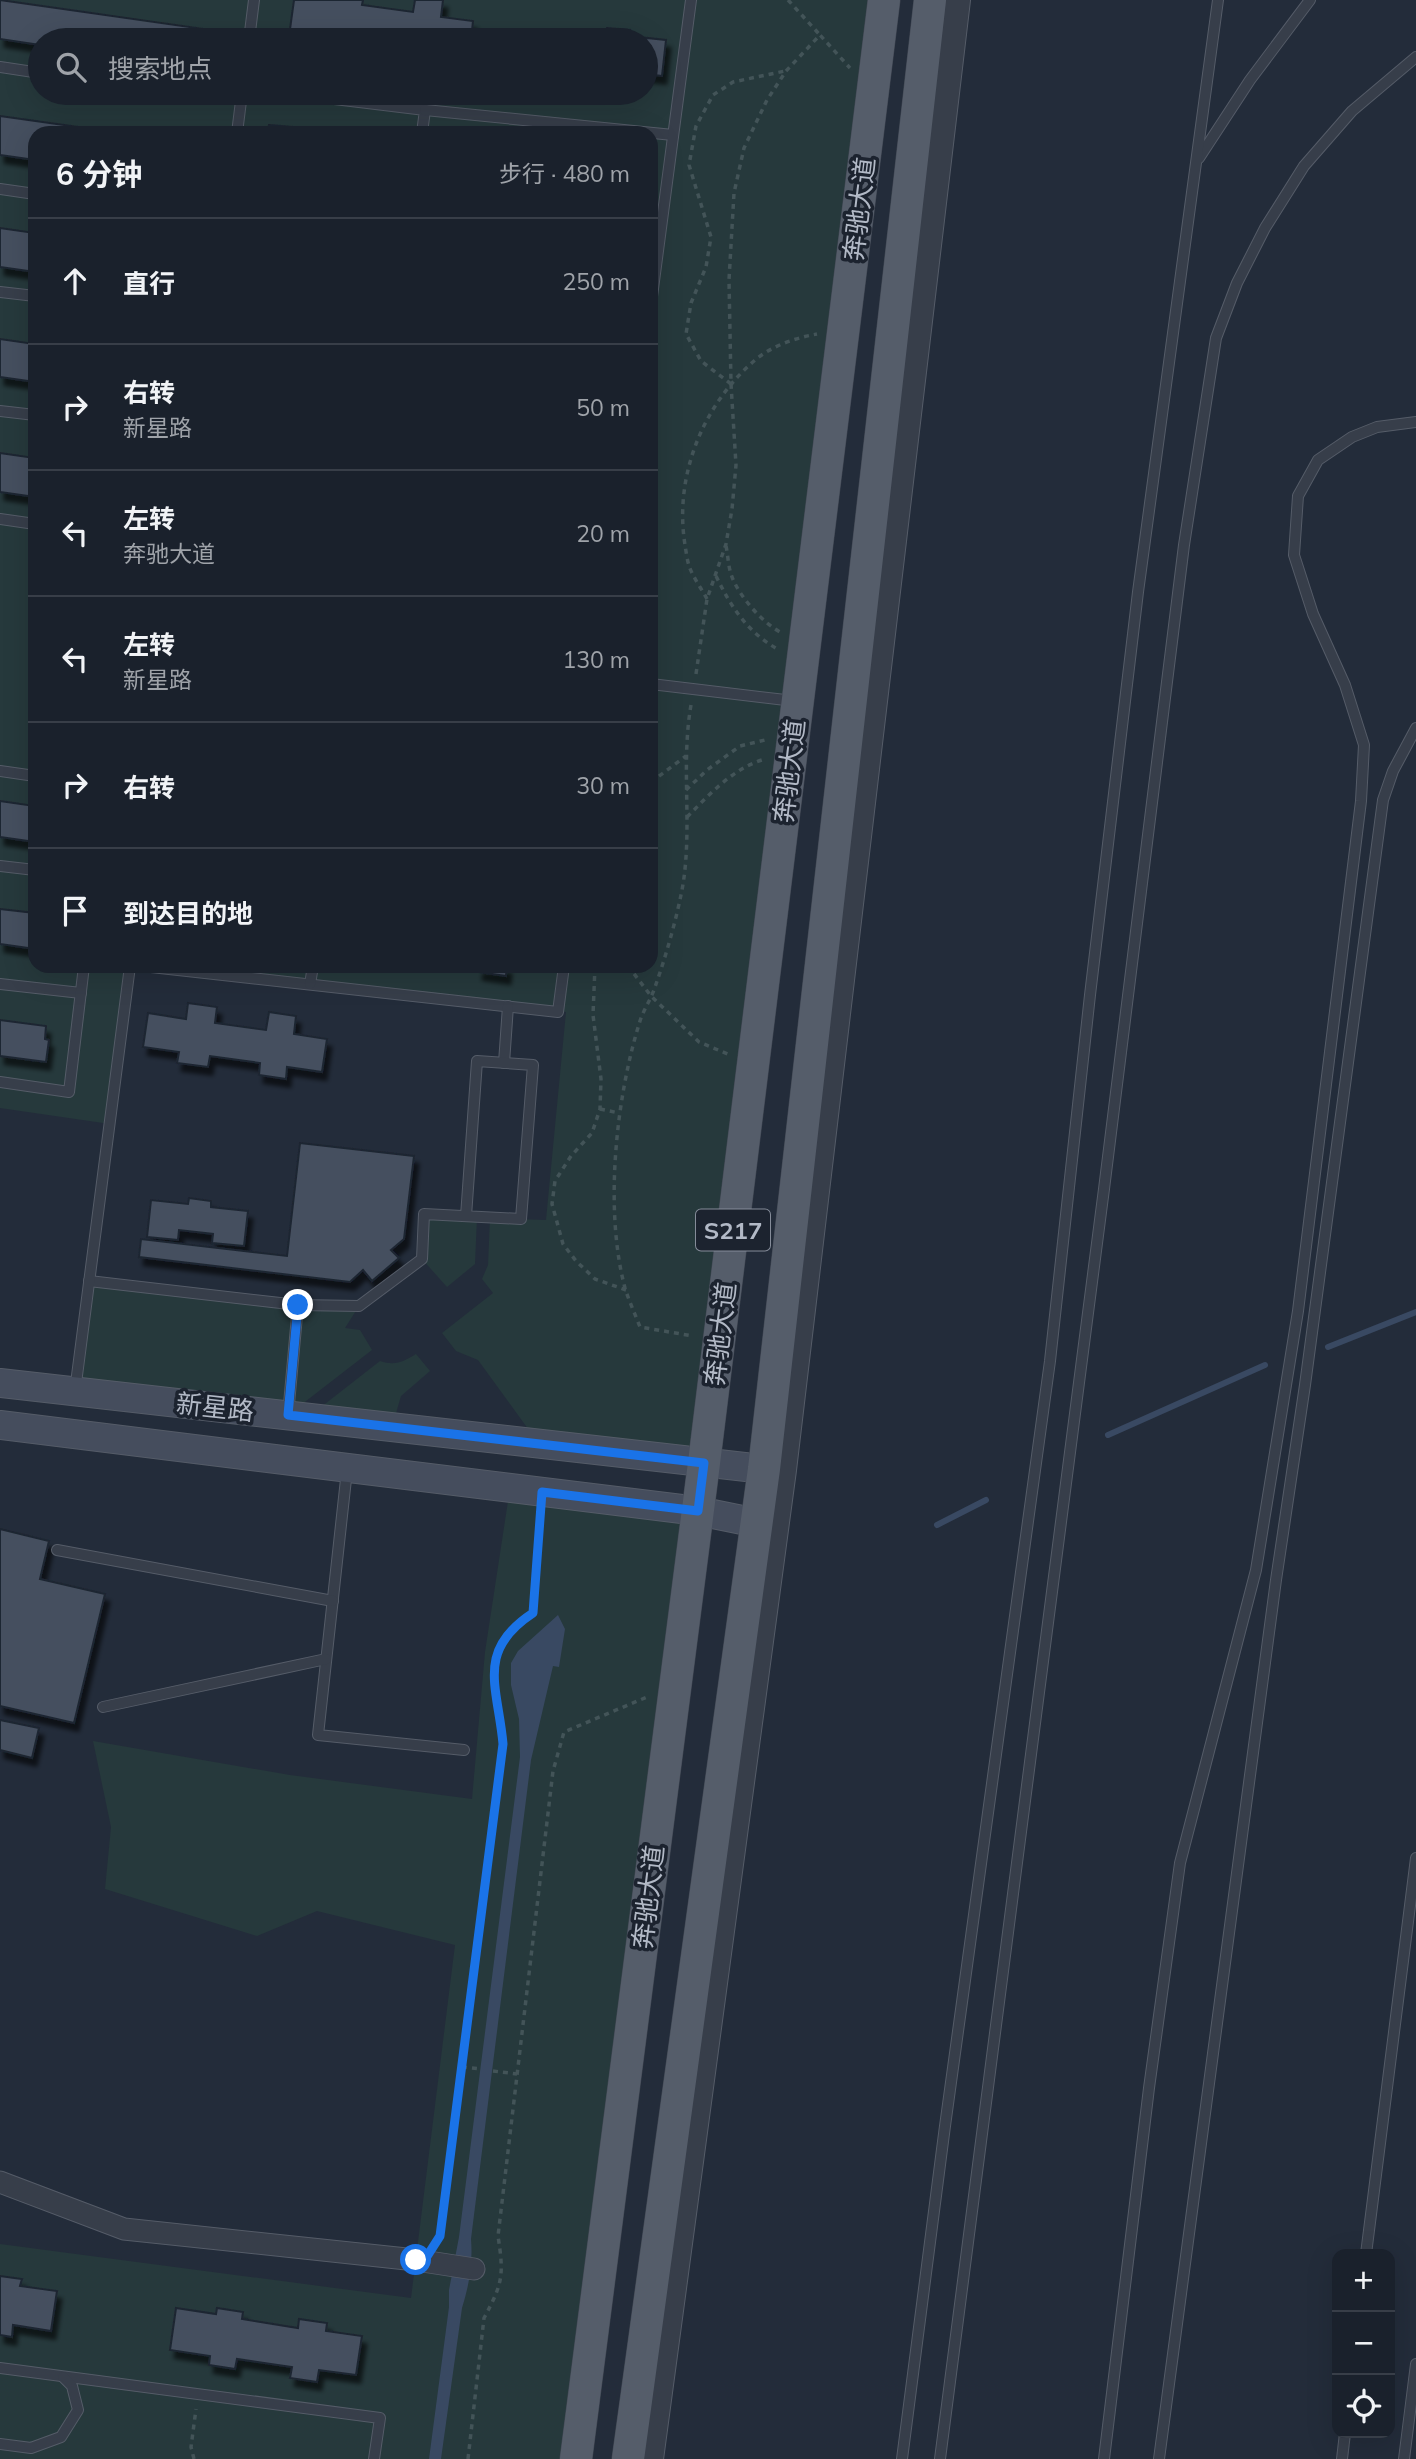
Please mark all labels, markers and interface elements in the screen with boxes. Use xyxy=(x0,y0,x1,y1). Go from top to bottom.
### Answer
search box xyxy=(28,28,658,105)
icon: search xyxy=(52,48,90,86)
text: 搜索地点 xyxy=(108,52,212,85)
text: 6 分钟 xyxy=(56,155,142,193)
street label: 奔驰大道 xyxy=(836,155,882,263)
text: 步行 · 480 m xyxy=(499,159,630,188)
icon: ahead xyxy=(56,262,94,300)
text: 直行 xyxy=(123,267,175,300)
text: 250 m xyxy=(562,267,630,296)
text: 右转 xyxy=(123,376,175,409)
icon: right xyxy=(56,388,94,426)
text: 50 m xyxy=(576,393,630,422)
text: 新星路 xyxy=(123,413,192,442)
text: 左转 xyxy=(123,502,175,535)
icon: left xyxy=(56,514,94,552)
text: 20 m xyxy=(576,519,630,548)
text: 奔驰大道 xyxy=(123,539,215,568)
text: 左转 xyxy=(123,628,175,661)
icon: left xyxy=(56,640,94,678)
text: 130 m xyxy=(562,645,630,674)
text: 新星路 xyxy=(123,665,192,694)
street label: 奔驰大道 xyxy=(766,717,812,825)
icon: right xyxy=(56,766,94,804)
text: 右转 xyxy=(123,771,175,804)
text: 30 m xyxy=(576,771,630,800)
icon: arrive xyxy=(56,892,94,930)
text: 到达目的地 xyxy=(123,897,253,930)
road number: S217 xyxy=(696,1210,770,1250)
street label: 奔驰大道 xyxy=(697,1280,743,1388)
route end xyxy=(282,1289,313,1320)
street label: 新星路 xyxy=(174,1387,256,1427)
street label: 奔驰大道 xyxy=(625,1843,671,1951)
route start xyxy=(400,2244,431,2275)
map controls xyxy=(1332,2249,1395,2438)
button: + xyxy=(1332,2249,1395,2312)
button: − xyxy=(1332,2312,1395,2375)
button: locate xyxy=(1332,2375,1395,2438)

